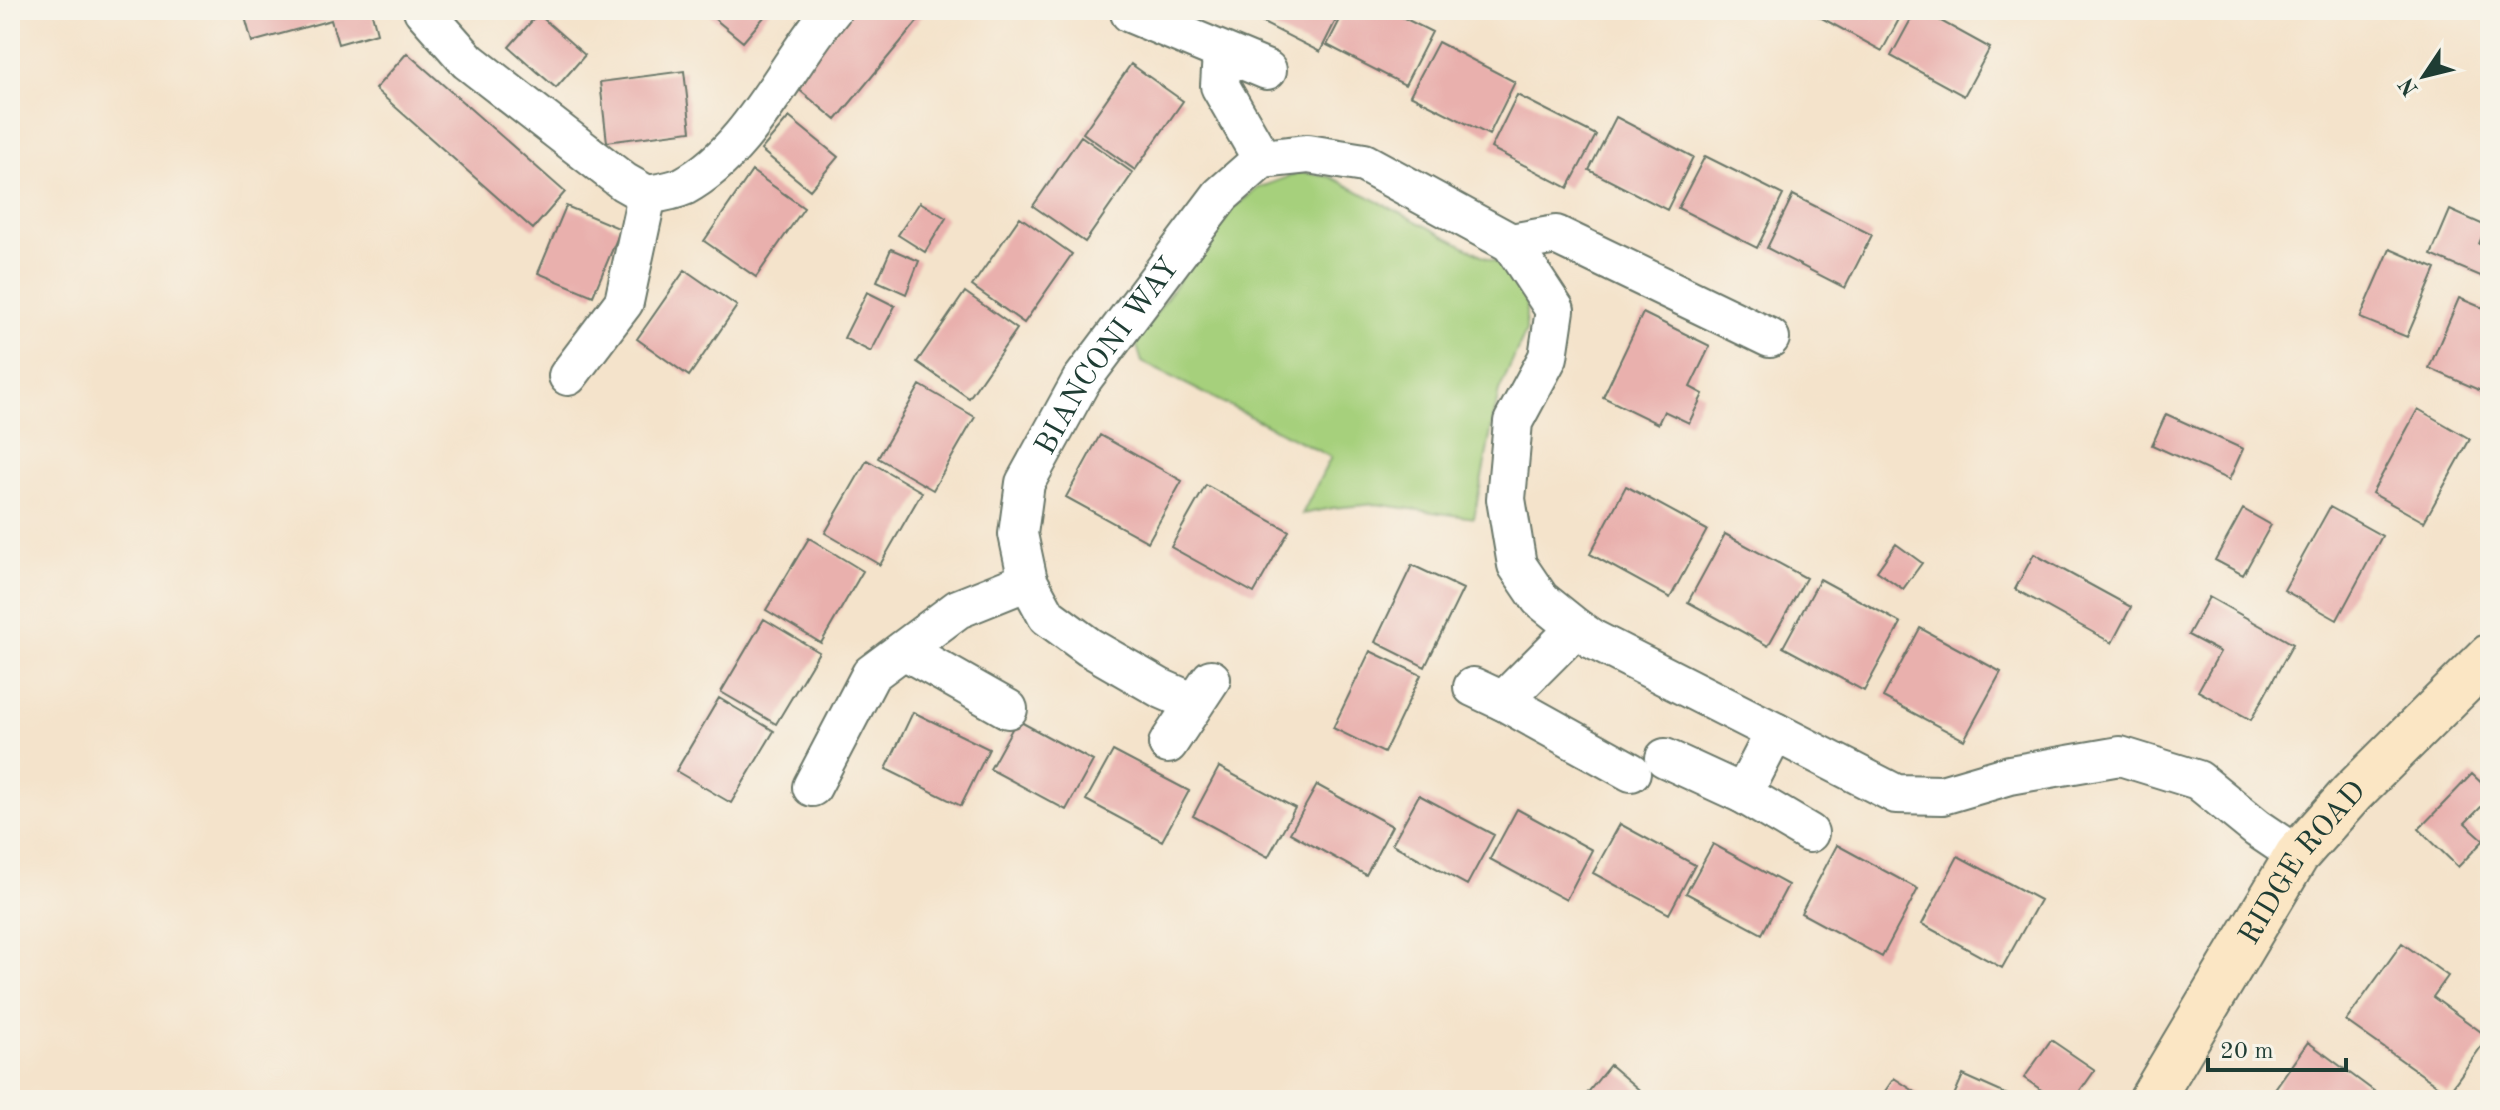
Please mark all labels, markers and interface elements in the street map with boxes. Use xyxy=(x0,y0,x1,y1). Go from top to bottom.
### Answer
north arrow xyxy=(2384,36,2464,116)
text: N xyxy=(2395,73,2423,100)
street label: BIANCONI WAY xyxy=(1031,252,1185,460)
street label: RIDGE ROAD xyxy=(2234,776,2372,950)
scale bar xyxy=(2208,1022,2346,1072)
text: 20 m xyxy=(2220,1040,2274,1064)

